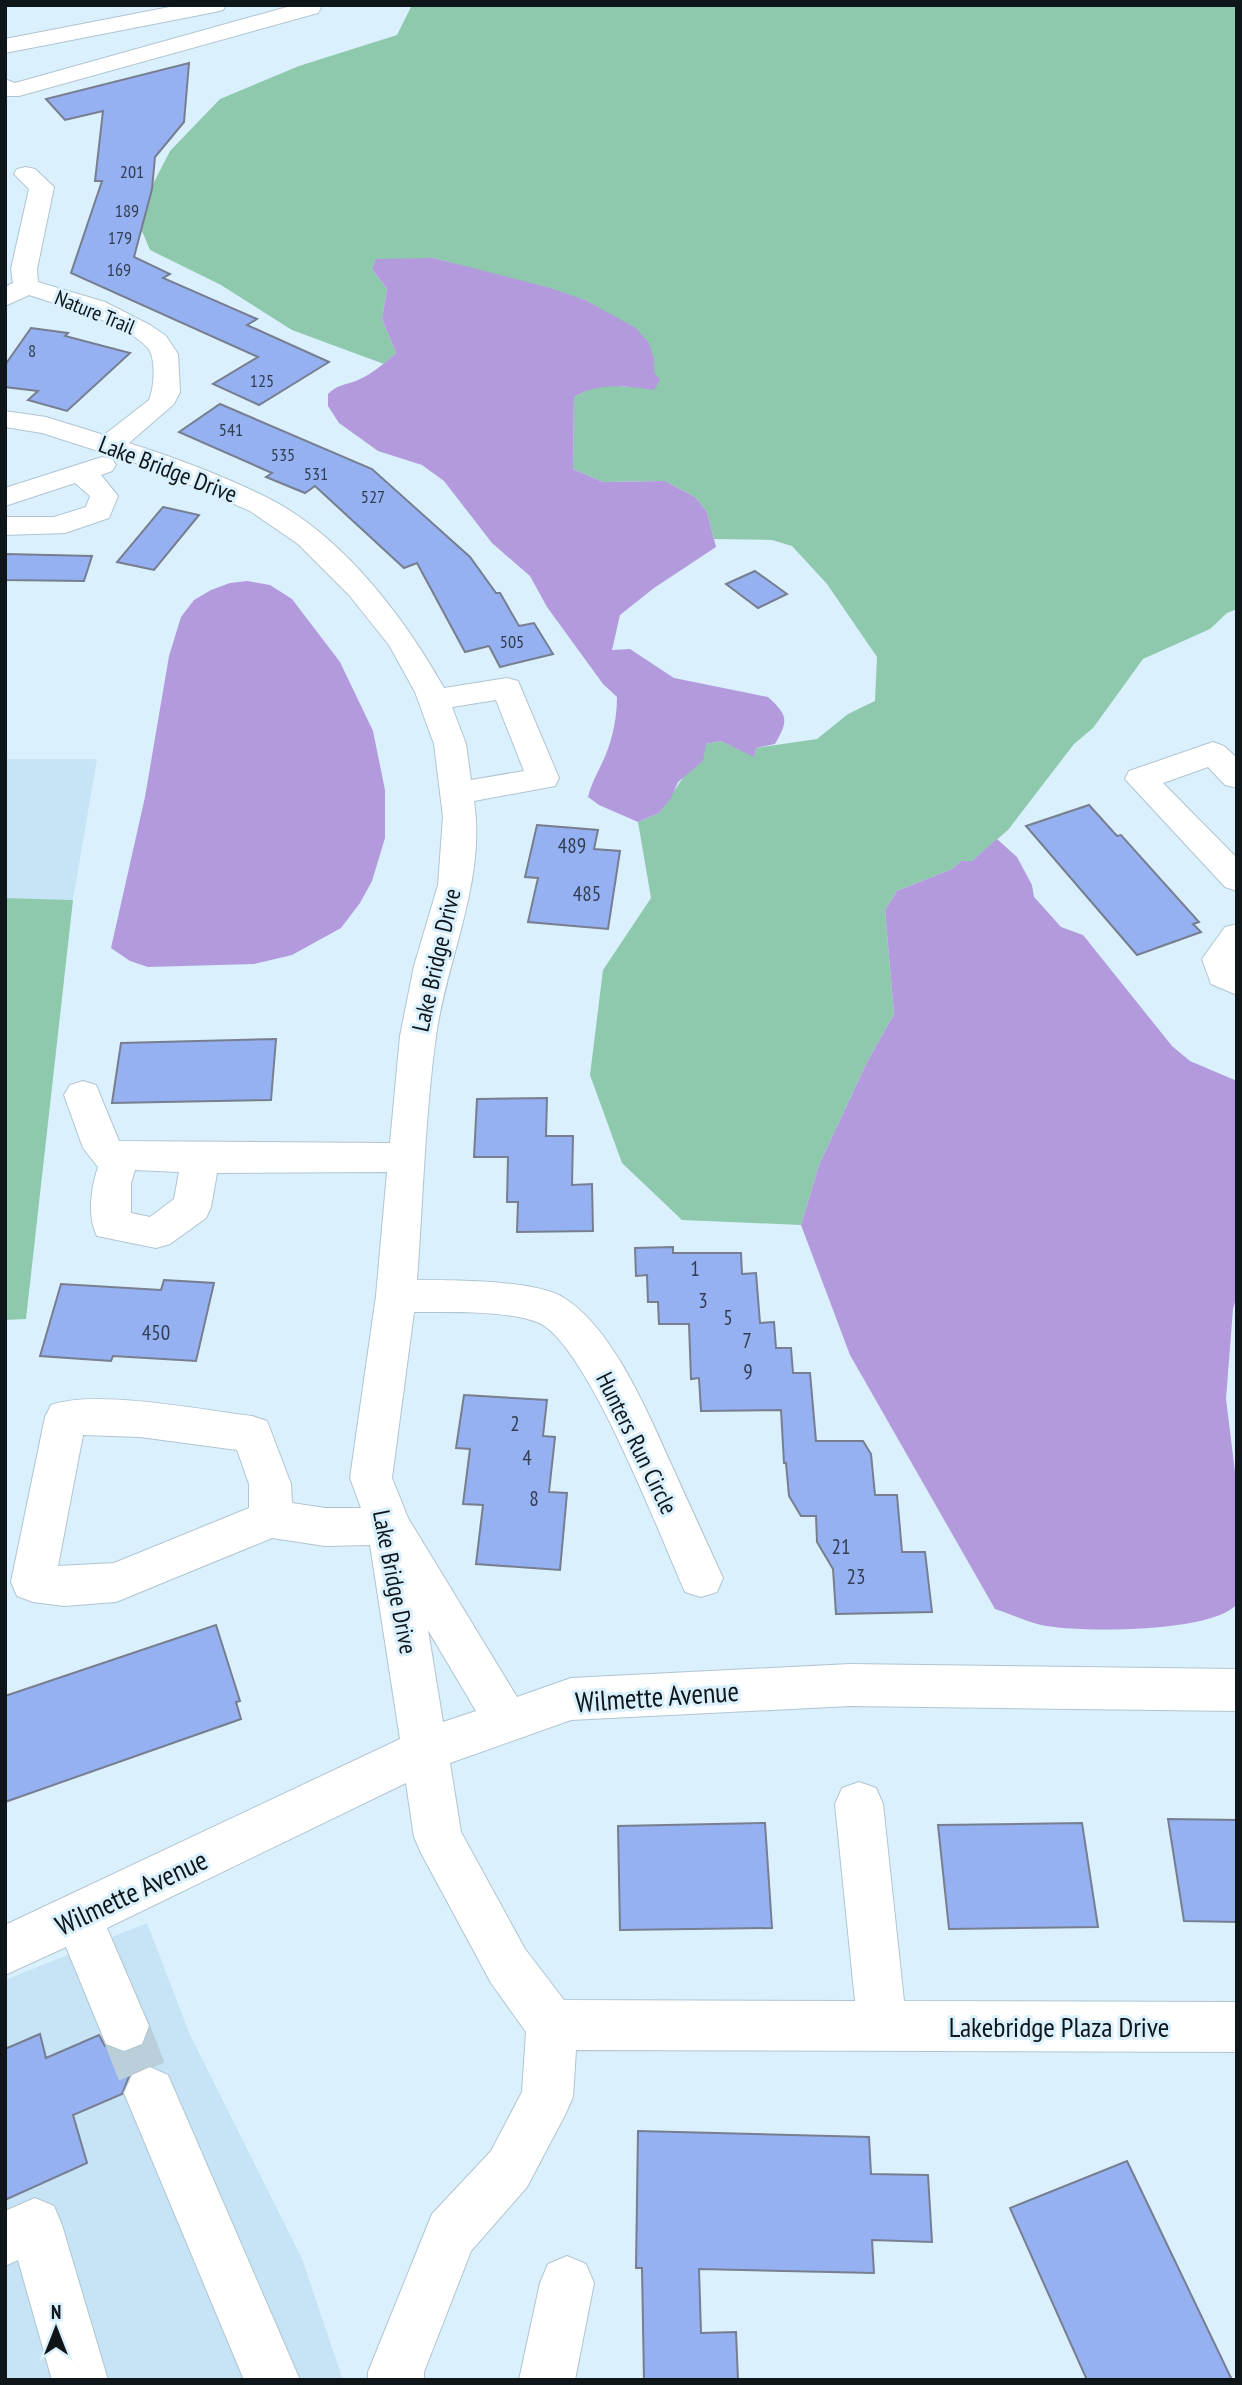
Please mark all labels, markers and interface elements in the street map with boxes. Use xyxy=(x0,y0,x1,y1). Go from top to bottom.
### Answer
house number: 201 xyxy=(120,160,144,183)
house number: 189 xyxy=(115,199,139,222)
house number: 179 xyxy=(108,226,132,249)
house number: 169 xyxy=(107,258,131,281)
street label: Nature Trail xyxy=(51,284,139,340)
house number: 8 xyxy=(28,339,36,362)
house number: 125 xyxy=(250,369,274,392)
house number: 541 xyxy=(219,418,243,441)
street label: Lake Bridge Drive xyxy=(94,428,242,510)
house number: 535 xyxy=(271,443,295,466)
house number: 531 xyxy=(304,462,328,485)
house number: 527 xyxy=(361,485,385,508)
house number: 505 xyxy=(500,630,524,653)
house number: 489 xyxy=(558,832,586,859)
house number: 485 xyxy=(573,880,601,907)
street label: Lake Bridge Drive xyxy=(405,885,467,1035)
house number: 1 xyxy=(690,1255,700,1282)
house number: 3 xyxy=(698,1287,708,1314)
house number: 5 xyxy=(723,1304,733,1331)
house number: 450 xyxy=(142,1319,170,1346)
house number: 7 xyxy=(742,1327,752,1354)
house number: 9 xyxy=(743,1358,753,1385)
street label: Hunters Run Circle xyxy=(589,1367,685,1519)
house number: 2 xyxy=(510,1410,520,1437)
house number: 4 xyxy=(522,1444,532,1471)
house number: 8 xyxy=(529,1485,539,1512)
street label: Lake Bridge Drive xyxy=(366,1507,424,1657)
house number: 21 xyxy=(832,1533,850,1560)
house number: 23 xyxy=(847,1563,865,1590)
street label: Wilmette Avenue xyxy=(574,1672,740,1720)
street label: Wilmette Avenue xyxy=(49,1841,213,1943)
street label: Lakebridge Plaza Drive xyxy=(949,2008,1169,2045)
north arrow xyxy=(21,2294,91,2364)
text: N xyxy=(51,2300,61,2324)

